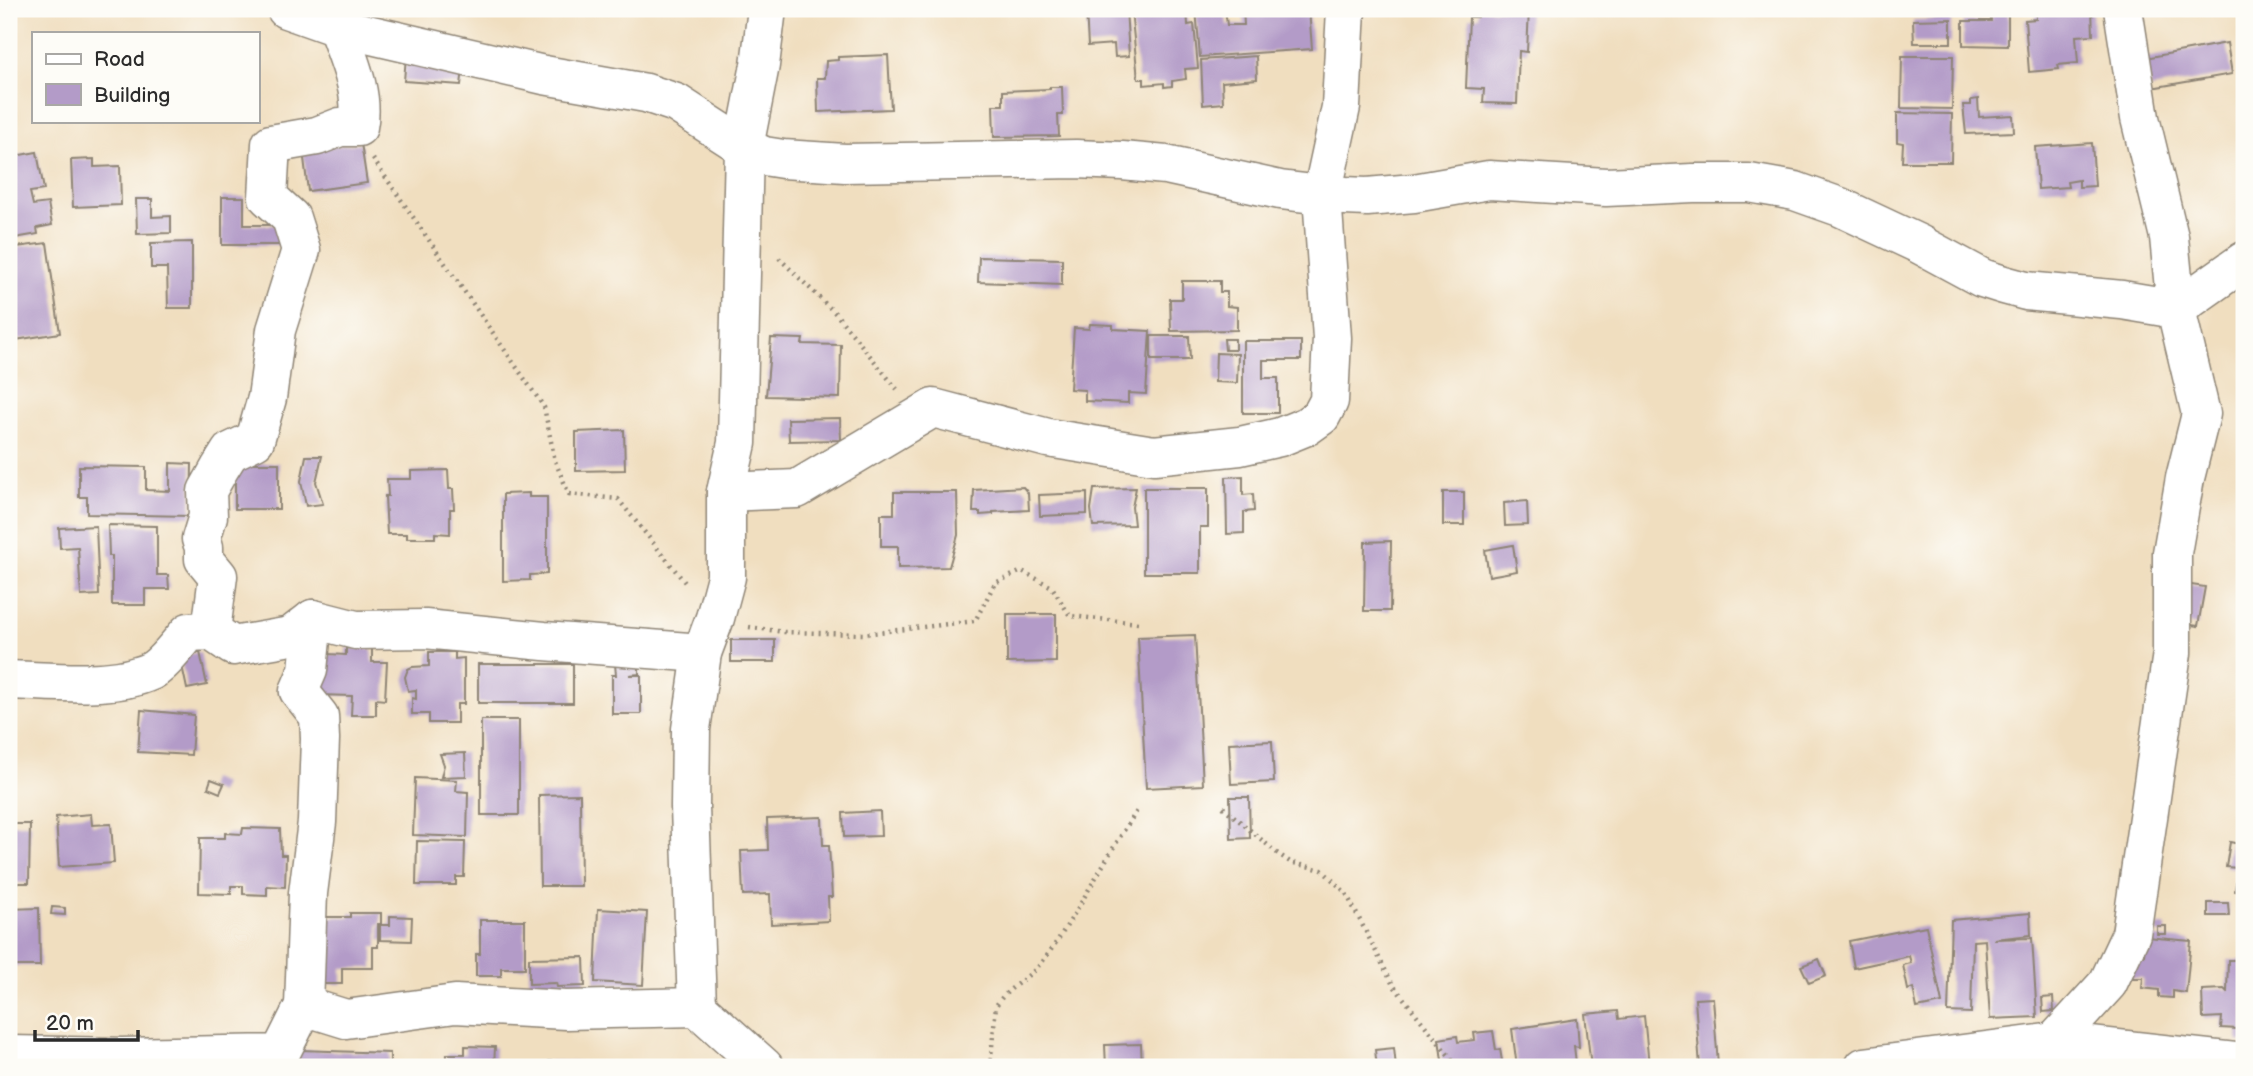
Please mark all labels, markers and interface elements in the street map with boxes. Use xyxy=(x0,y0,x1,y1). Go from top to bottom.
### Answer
legend xyxy=(32,32,259,122)
text: Road xyxy=(94,47,145,72)
text: Building xyxy=(94,83,170,108)
scale bar xyxy=(35,999,138,1043)
text: 20 m xyxy=(46,1011,94,1036)

